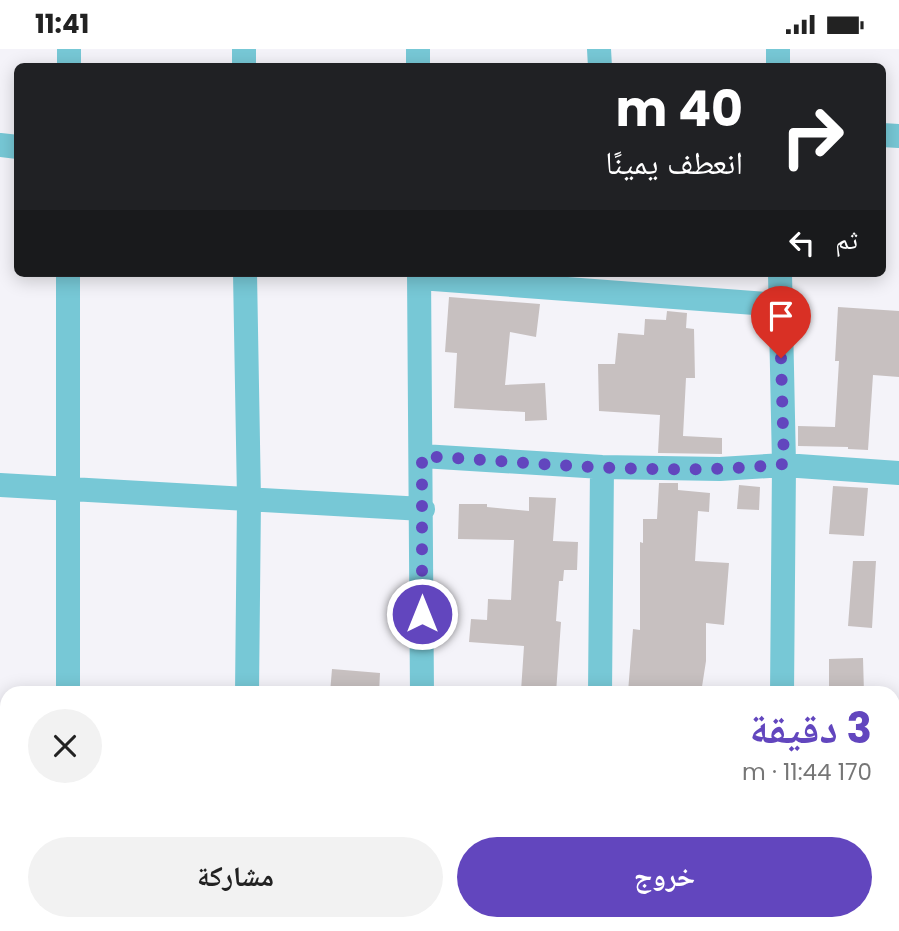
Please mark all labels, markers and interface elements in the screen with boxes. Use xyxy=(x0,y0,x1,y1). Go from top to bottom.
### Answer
text: 11:41 xyxy=(35,6,89,42)
text: 40 m xyxy=(616,75,743,143)
icon: right xyxy=(767,91,858,182)
text: انعطف يمينًا xyxy=(605,140,743,185)
text: ثم xyxy=(835,222,858,258)
icon: left xyxy=(783,224,821,262)
pin xyxy=(751,286,811,358)
icon: arrive xyxy=(762,297,800,335)
position arrow xyxy=(385,577,459,651)
text: 3 دقيقة xyxy=(749,699,872,758)
button: close xyxy=(28,709,102,783)
text: 170 m · 11:44 xyxy=(742,756,872,788)
button: مشاركة xyxy=(28,837,443,917)
button: خروج xyxy=(457,837,872,917)

